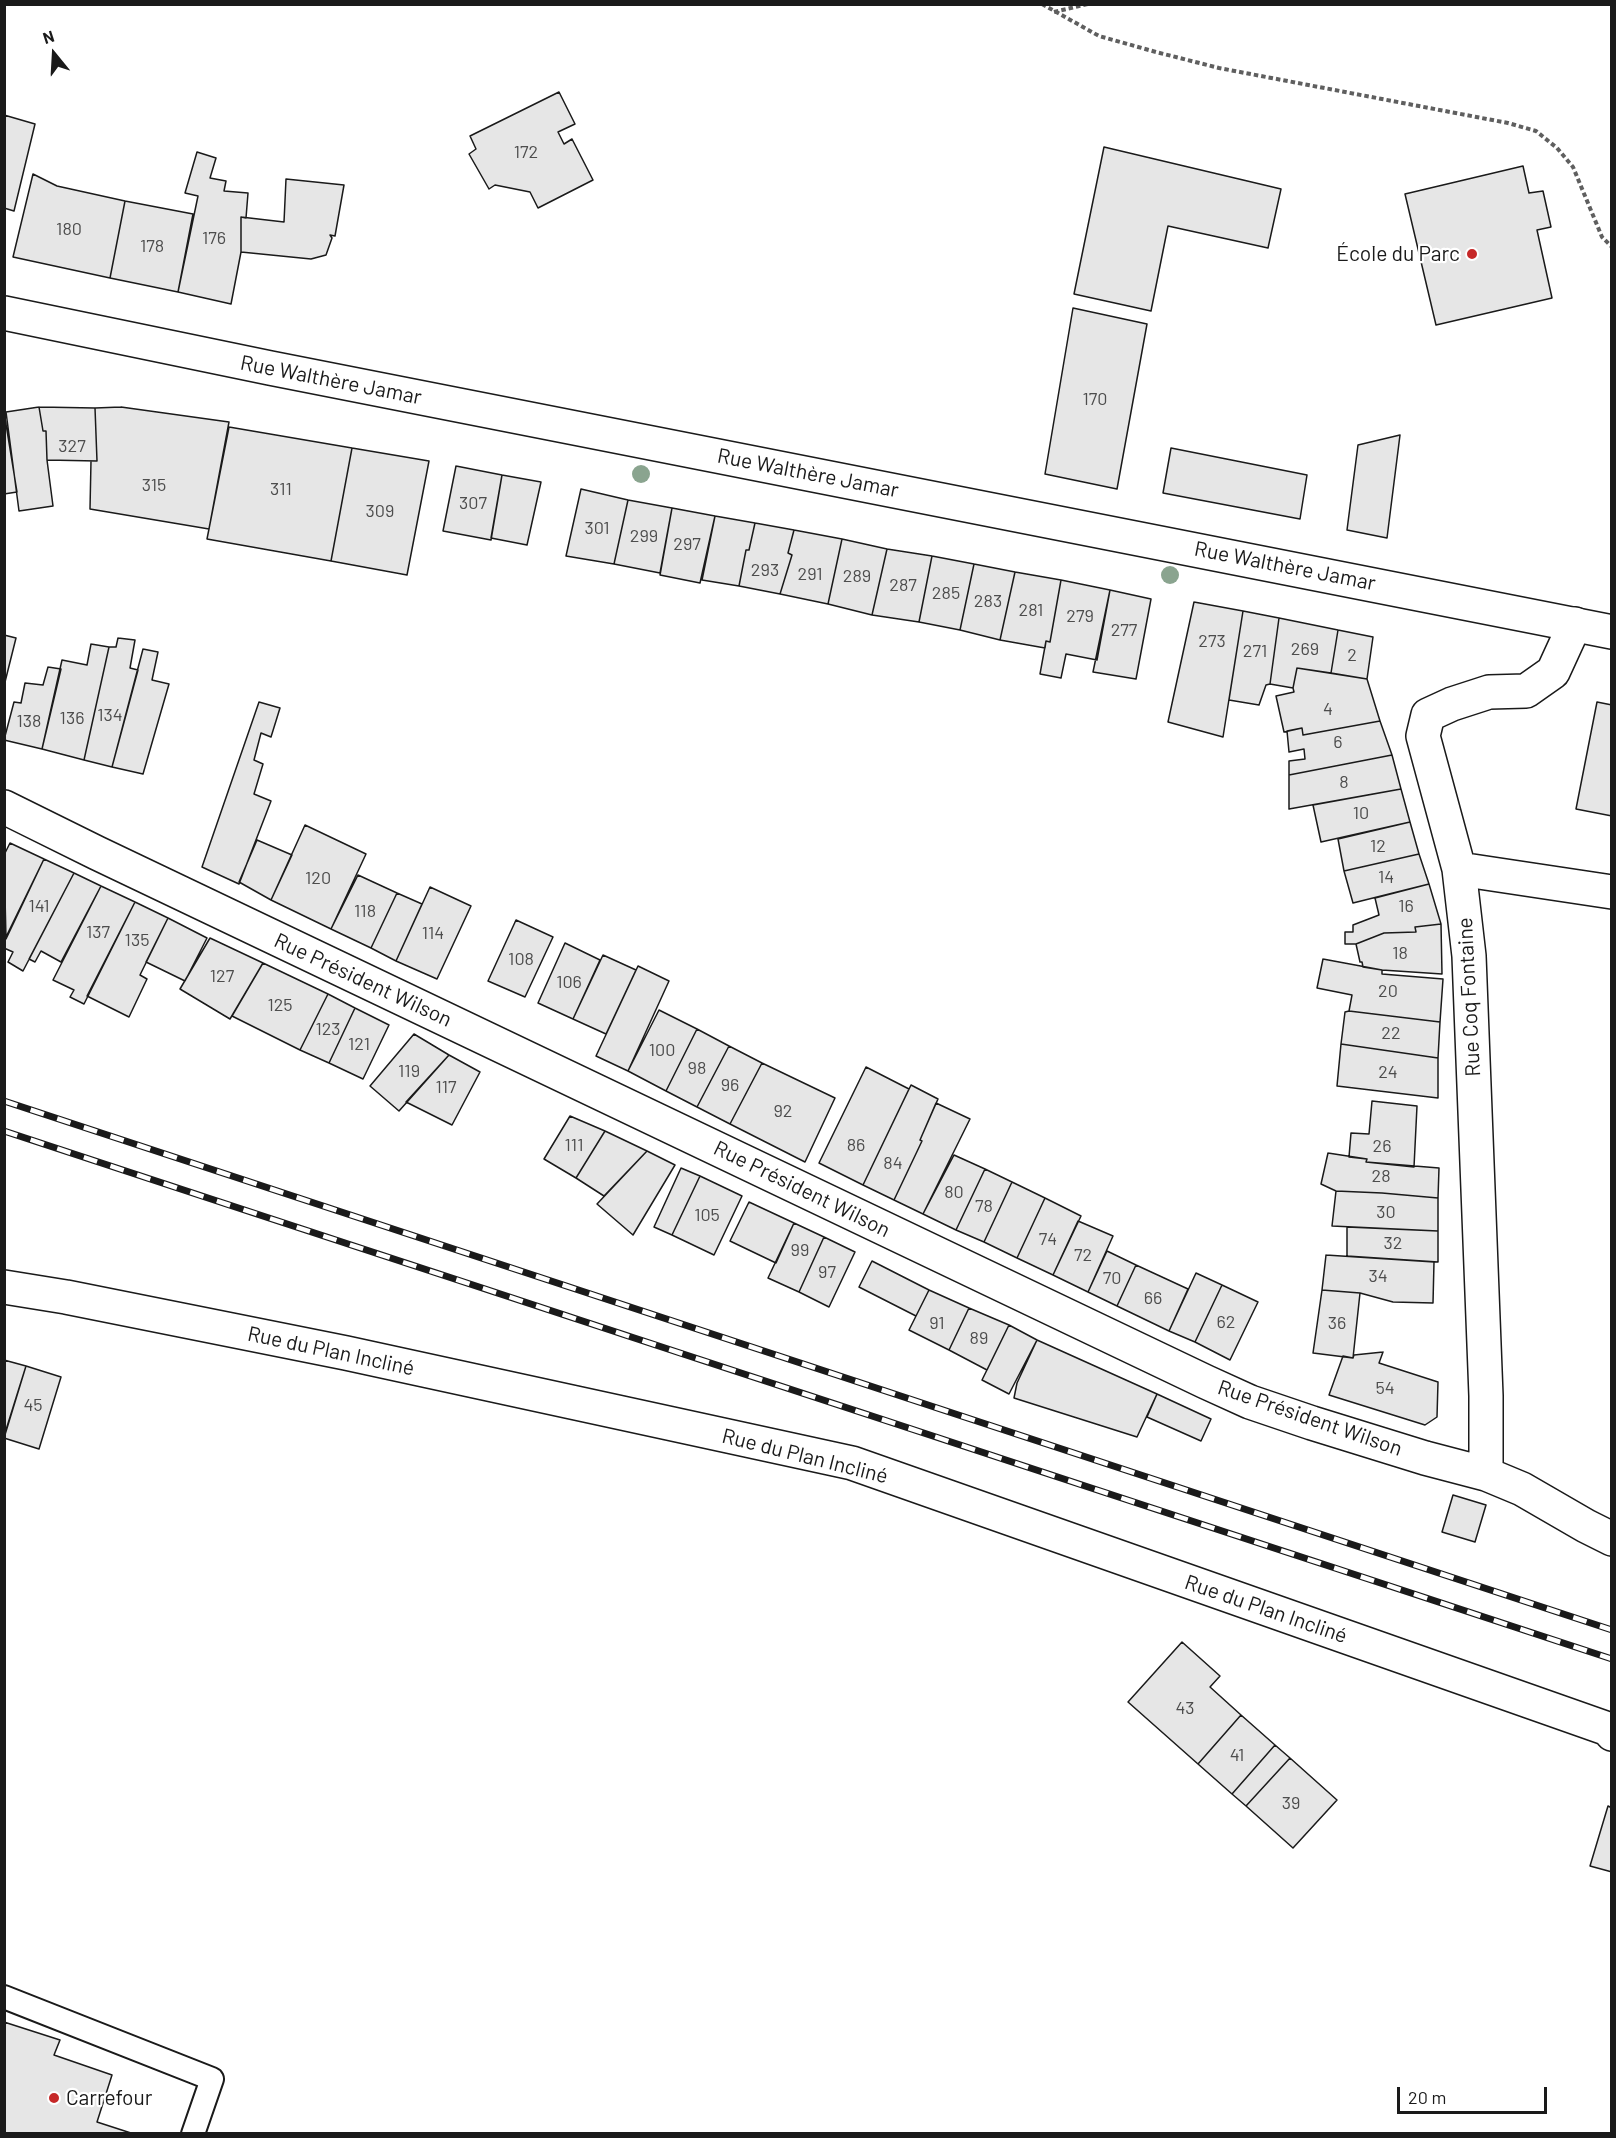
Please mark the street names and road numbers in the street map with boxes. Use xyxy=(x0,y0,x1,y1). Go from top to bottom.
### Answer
street label: Rue Walthère Jamar xyxy=(238,350,424,410)
street label: Rue Walthère Jamar xyxy=(715,443,901,503)
street label: Rue Walthère Jamar xyxy=(1192,536,1378,596)
street label: Rue Coq Fontaine xyxy=(1452,917,1486,1077)
street label: Rue Président Wilson xyxy=(270,928,456,1032)
street label: Rue Président Wilson xyxy=(710,1135,894,1243)
street label: Rue du Plan Incliné xyxy=(245,1321,417,1381)
street label: Rue Président Wilson xyxy=(1215,1375,1405,1461)
street label: Rue du Plan Incliné xyxy=(719,1423,891,1489)
street label: Rue du Plan Incliné xyxy=(1182,1569,1350,1649)

